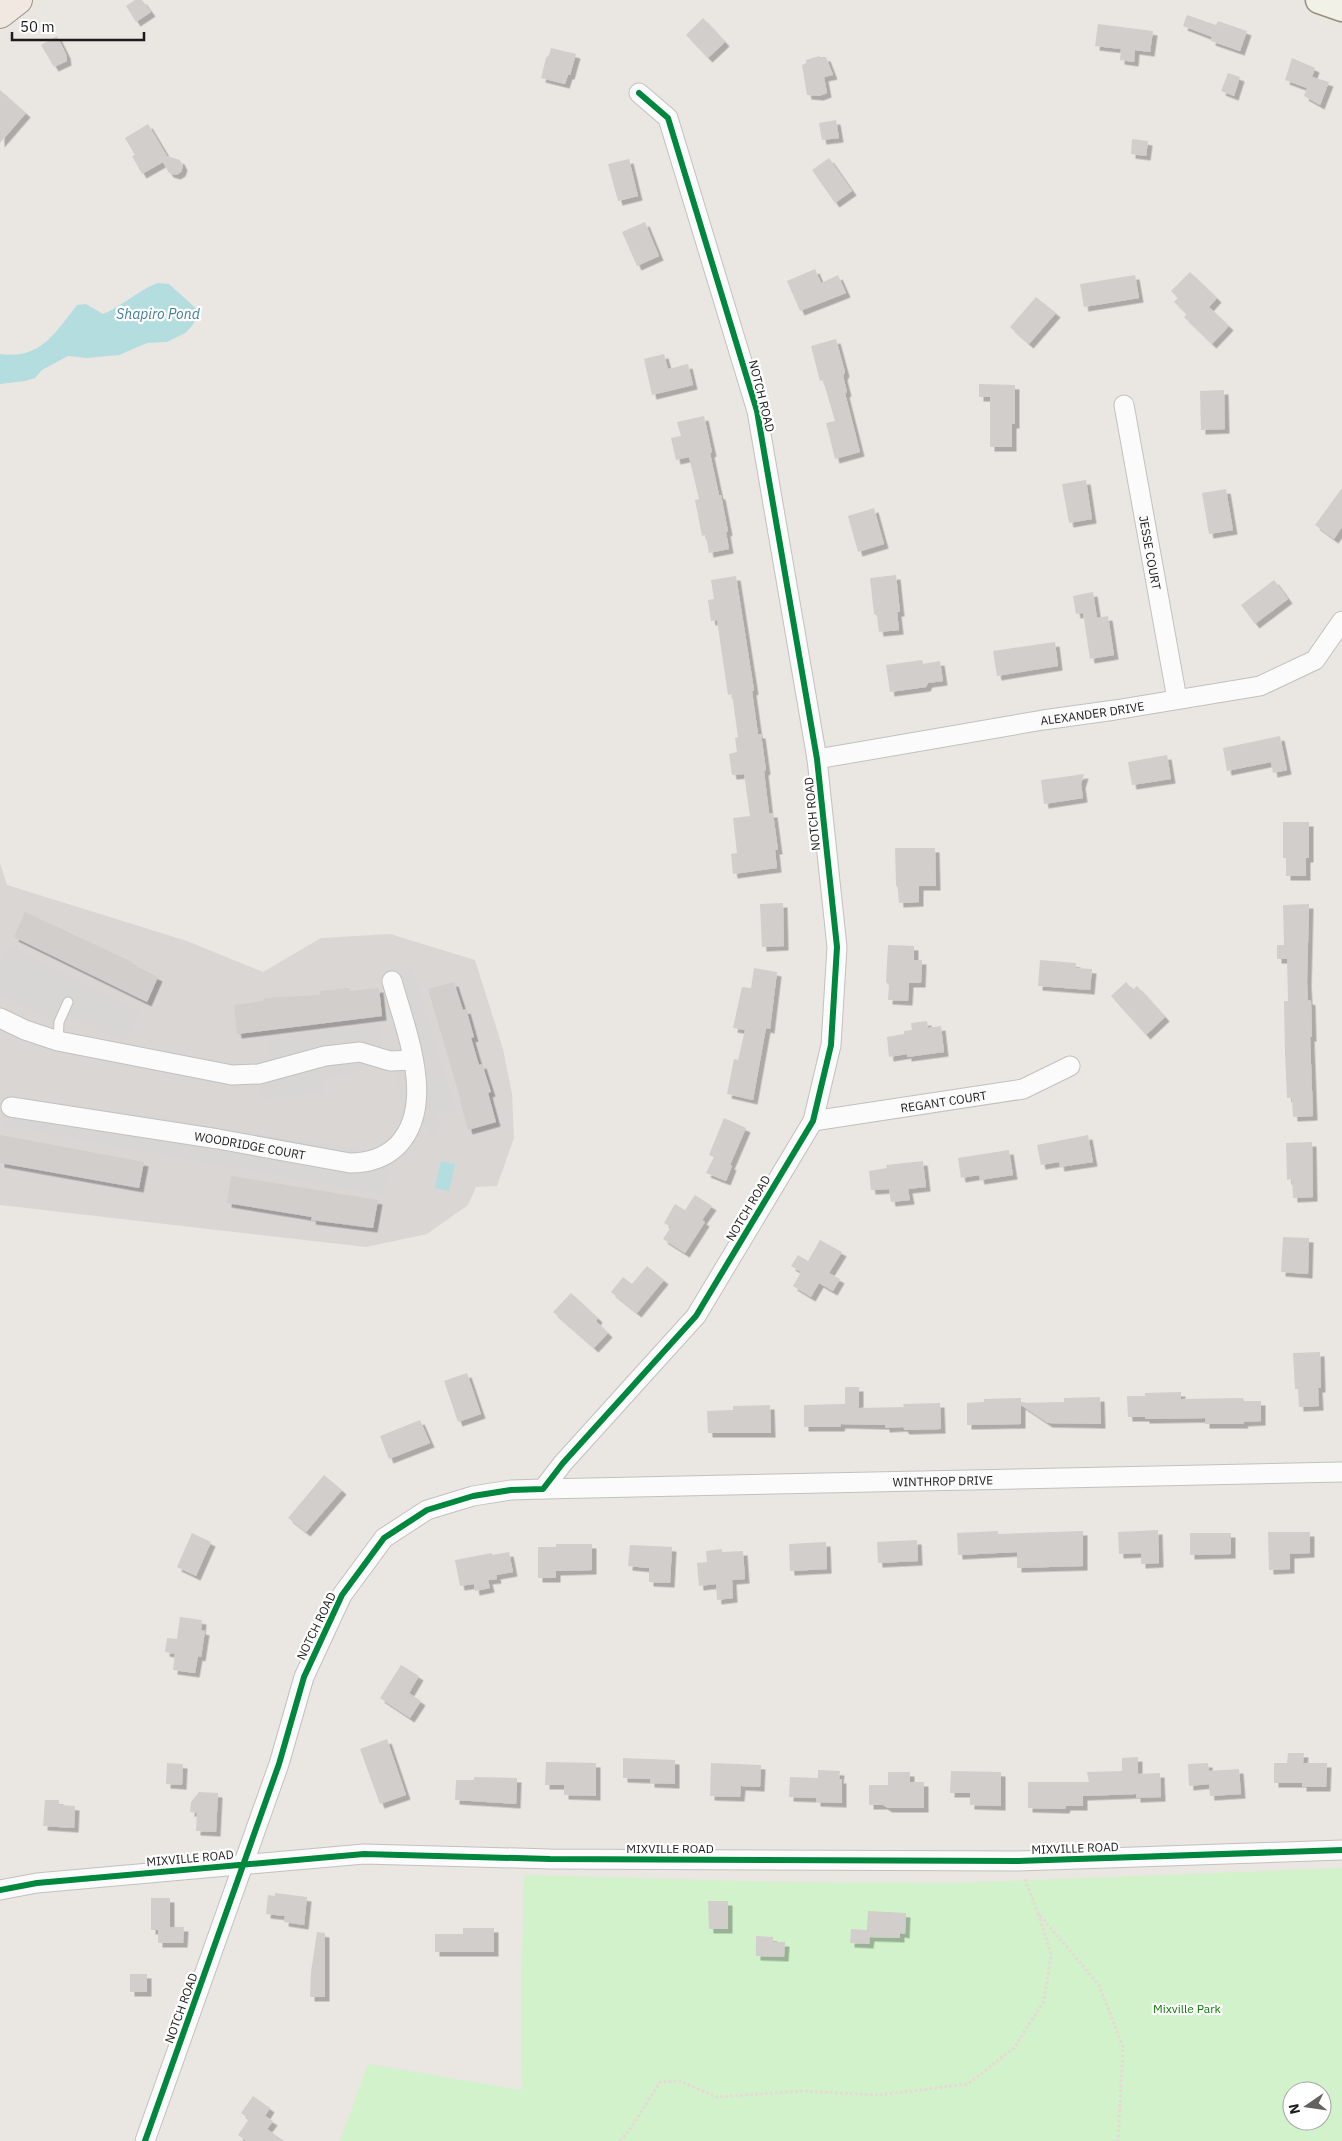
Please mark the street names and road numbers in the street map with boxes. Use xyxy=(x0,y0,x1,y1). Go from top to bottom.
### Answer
street label: NOTCH ROAD xyxy=(746,358,778,434)
street label: JESSE COURT xyxy=(1137,514,1165,591)
street label: ALEXANDER DRIVE xyxy=(1039,698,1145,728)
street label: NOTCH ROAD xyxy=(801,777,823,851)
street label: REGANT COURT xyxy=(899,1087,988,1115)
street label: WOODRIDGE COURT xyxy=(193,1128,307,1162)
street label: NOTCH ROAD xyxy=(723,1173,773,1243)
street label: WINTHROP DRIVE xyxy=(893,1472,993,1489)
street label: NOTCH ROAD xyxy=(293,1590,339,1662)
street label: MIXVILLE ROAD xyxy=(1031,1839,1119,1857)
street label: MIXVILLE ROAD xyxy=(626,1841,714,1856)
street label: MIXVILLE ROAD xyxy=(146,1847,234,1869)
street label: NOTCH ROAD xyxy=(161,1971,201,2045)

